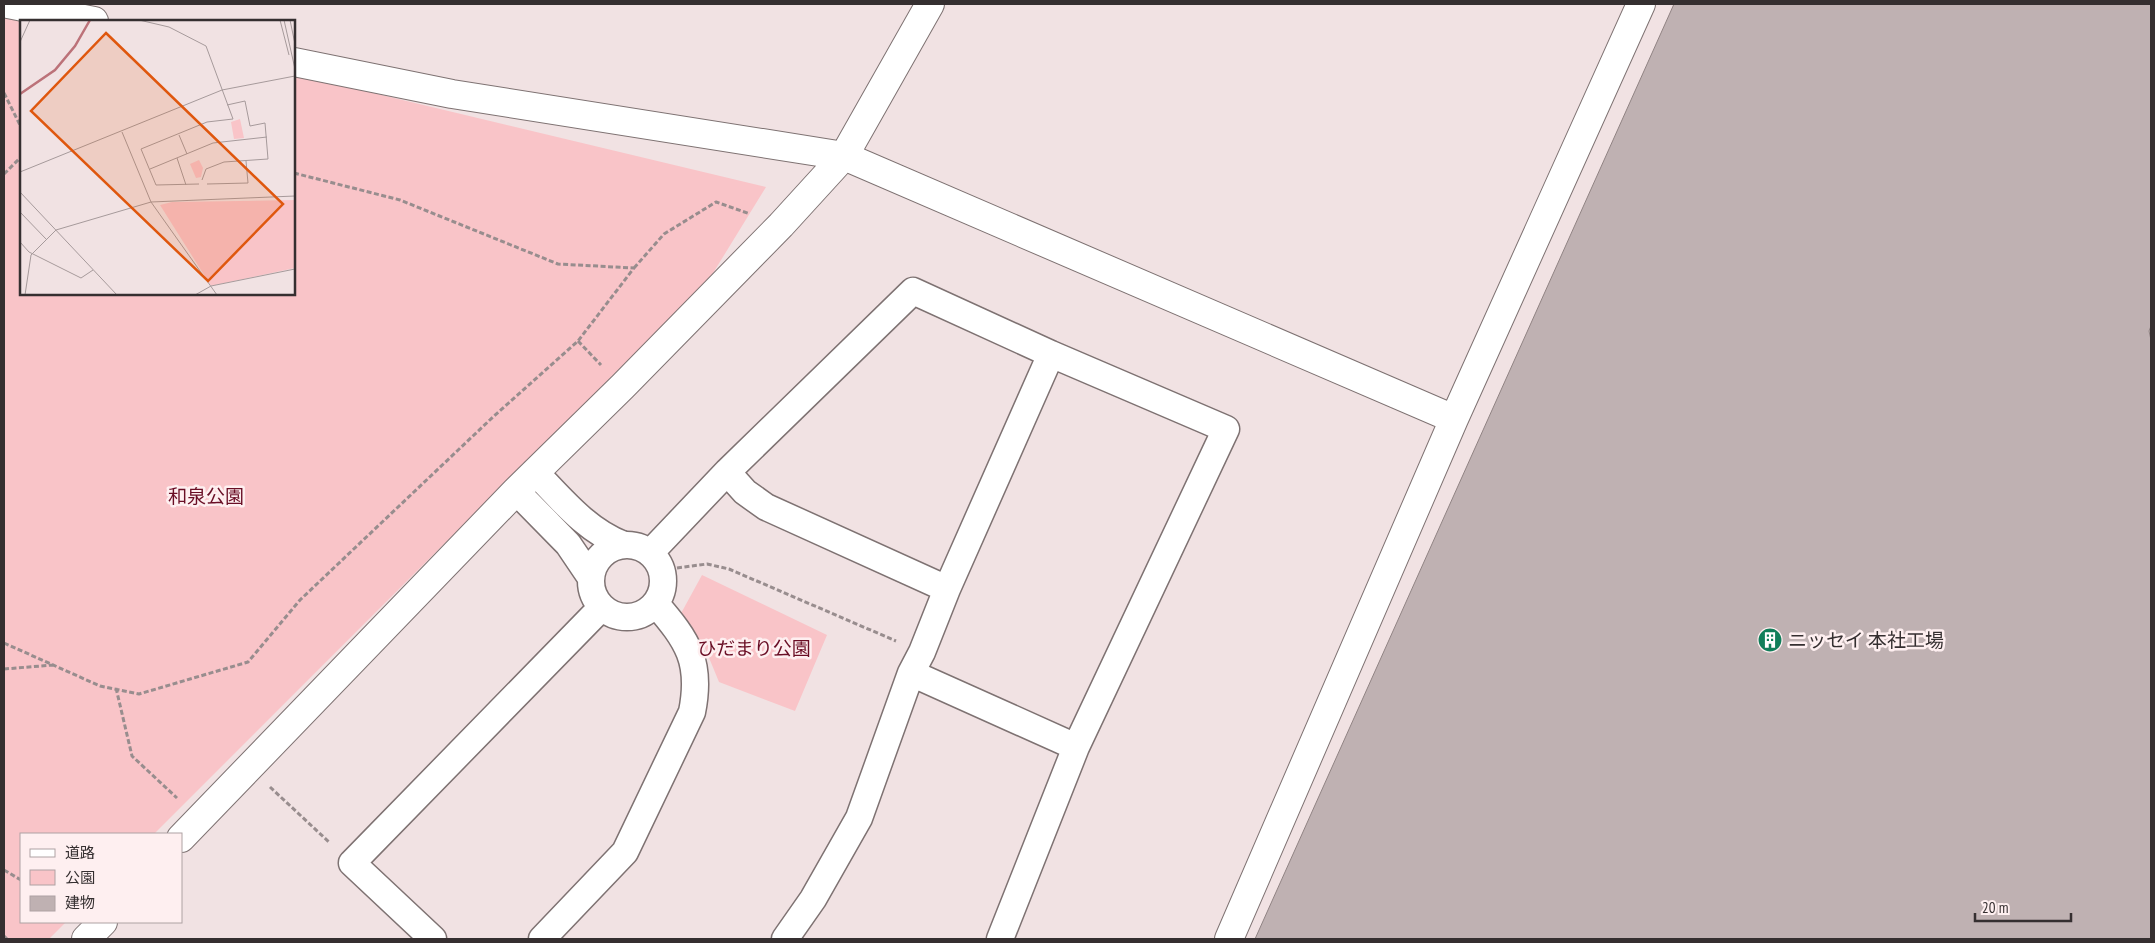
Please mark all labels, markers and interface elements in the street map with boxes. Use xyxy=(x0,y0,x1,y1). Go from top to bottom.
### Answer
inset map xyxy=(20,20,295,295)
park label: 和泉公園 xyxy=(168,484,244,508)
building icon: ニッセイ 本社工場 xyxy=(1757,627,1783,653)
place label: ニッセイ 本社工場 xyxy=(1788,628,1944,652)
park label: ひだまり公園 xyxy=(697,636,811,660)
legend xyxy=(20,833,182,923)
text: 道路 xyxy=(65,843,95,862)
text: 公園 xyxy=(65,868,95,887)
scale bar xyxy=(1975,890,2071,922)
text: 建物 xyxy=(65,893,95,912)
text: 20 m xyxy=(1982,898,2008,917)

